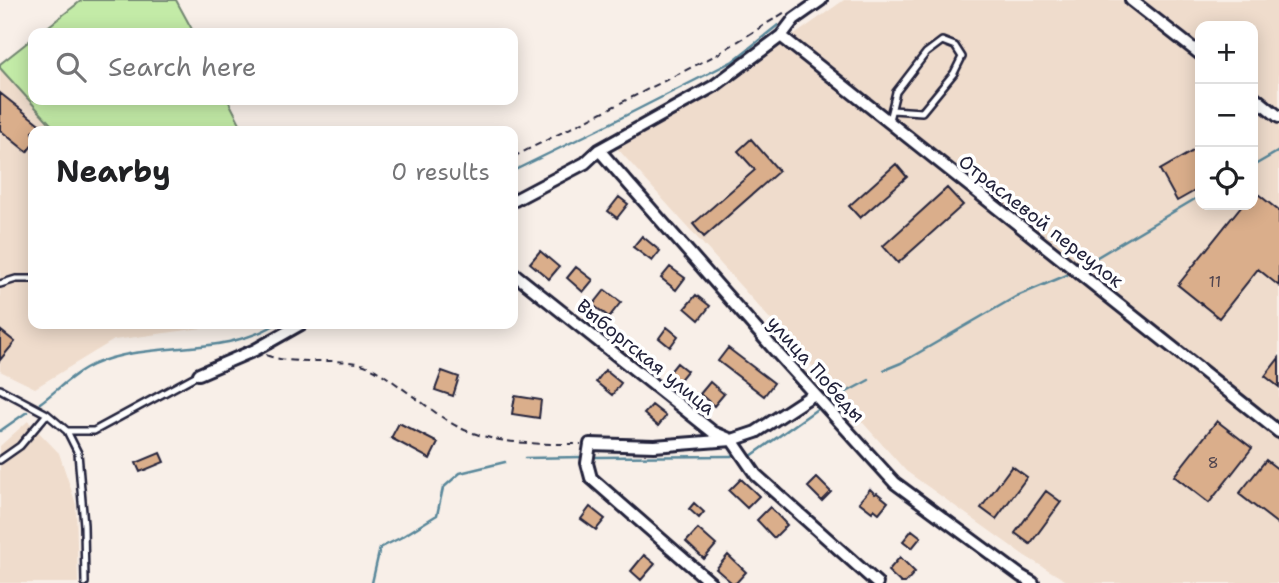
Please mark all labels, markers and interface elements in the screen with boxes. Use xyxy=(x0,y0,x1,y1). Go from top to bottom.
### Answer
map controls xyxy=(1195,21,1258,210)
button: + xyxy=(1195,21,1258,84)
search box xyxy=(28,28,518,105)
icon: search xyxy=(52,48,90,86)
text: Search here xyxy=(108,49,257,84)
button: − xyxy=(1195,84,1258,147)
button: locate xyxy=(1195,147,1258,210)
street label: Отраслевой переулок xyxy=(954,149,1128,293)
text: Nearby xyxy=(56,151,171,192)
text: 0 results xyxy=(391,157,490,187)
house number: 11 xyxy=(1209,271,1221,292)
street label: Выборгская улица xyxy=(572,293,721,421)
street label: улица Победы xyxy=(762,310,870,428)
house number: 8 xyxy=(1207,452,1219,473)

